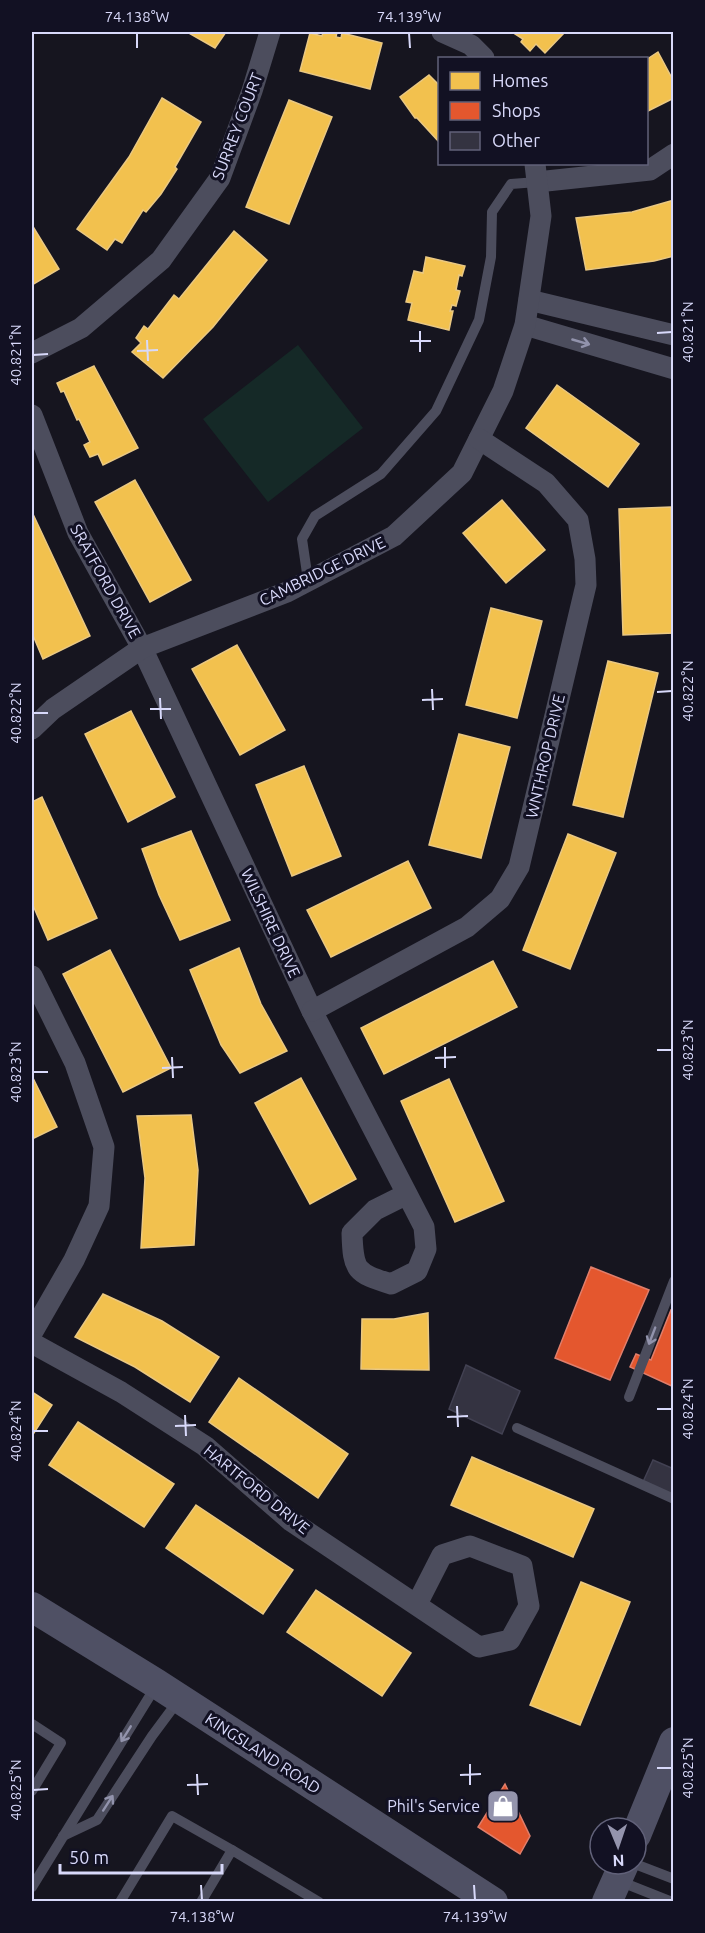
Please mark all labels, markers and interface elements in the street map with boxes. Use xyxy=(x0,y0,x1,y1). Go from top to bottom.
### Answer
text: 74.138°W xyxy=(105,8,169,25)
text: 74.139°W xyxy=(377,8,441,25)
legend xyxy=(438,57,648,165)
street label: SURREY COURT xyxy=(208,70,266,182)
text: Homes xyxy=(492,70,549,90)
text: Shops xyxy=(492,100,541,120)
text: Other xyxy=(492,130,540,150)
text: 40.821°N xyxy=(679,301,696,363)
text: 40.821°N xyxy=(7,324,24,386)
one-way arrow xyxy=(571,337,590,348)
street label: SRATFORD DRIVE xyxy=(67,521,145,641)
street label: CAMBRIDGE DRIVE xyxy=(256,533,388,609)
text: 40.822°N xyxy=(679,660,696,722)
text: 40.822°N xyxy=(7,682,24,744)
street label: WNTHROP DRIVE xyxy=(522,692,568,820)
street label: WILSHIRE DRIVE xyxy=(238,866,304,980)
text: 40.823°N xyxy=(679,1019,696,1081)
text: 40.823°N xyxy=(7,1041,24,1103)
one-way arrow xyxy=(646,1326,657,1344)
text: 40.824°N xyxy=(679,1378,696,1440)
text: 40.824°N xyxy=(7,1400,24,1462)
street label: HARTFORD DRIVE xyxy=(201,1441,313,1537)
street label: KINGSLAND ROAD xyxy=(202,1709,324,1797)
one-way arrow xyxy=(120,1725,132,1742)
text: 40.825°N xyxy=(679,1737,696,1799)
text: 40.825°N xyxy=(7,1759,24,1821)
shop icon: Phil's Service xyxy=(485,1788,521,1824)
one-way arrow xyxy=(102,1796,114,1812)
place label: Phil's Service xyxy=(387,1797,480,1815)
north arrow xyxy=(588,1816,648,1876)
scale bar xyxy=(60,1837,222,1875)
text: 50 m xyxy=(69,1847,109,1867)
text: N xyxy=(612,1852,625,1870)
text: 74.138°W xyxy=(170,1908,234,1925)
text: 74.139°W xyxy=(443,1908,507,1925)

